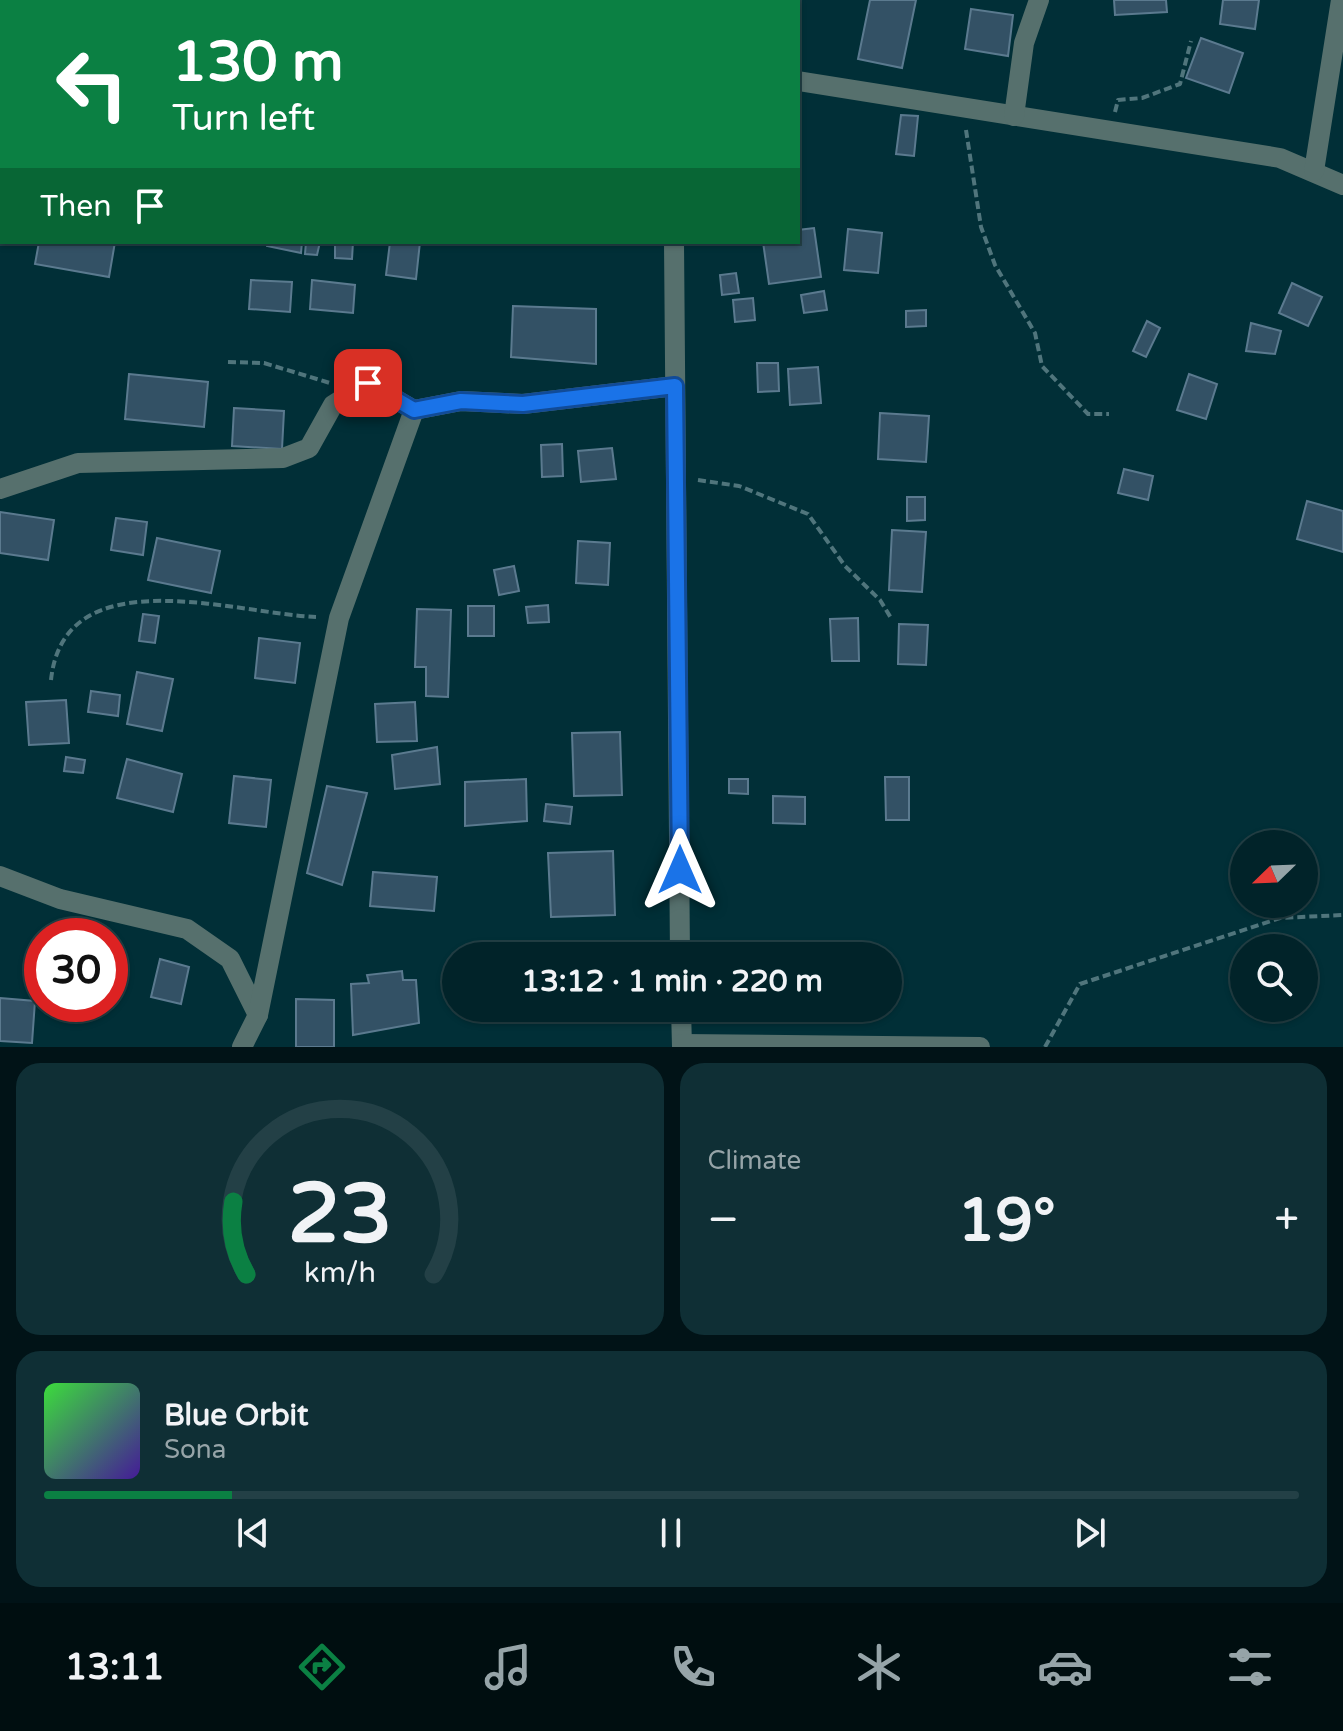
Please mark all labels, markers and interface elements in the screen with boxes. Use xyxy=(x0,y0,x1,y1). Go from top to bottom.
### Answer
text: 130 m xyxy=(172,29,343,96)
icon: left xyxy=(40,32,144,136)
text: Turn left xyxy=(172,97,315,140)
icon: arrive xyxy=(128,184,172,228)
text: Then xyxy=(40,188,112,225)
pin xyxy=(334,349,402,417)
icon: arrive xyxy=(346,361,390,405)
position arrow xyxy=(638,828,722,912)
north arrow xyxy=(1230,830,1318,918)
map controls xyxy=(1230,830,1318,1022)
speed limit sign: 30 xyxy=(24,918,128,1022)
button: search xyxy=(1230,934,1318,1022)
text: 13:12 · 1 min · 220 m xyxy=(521,963,823,1000)
text: Climate xyxy=(708,1145,801,1176)
text: 23 xyxy=(288,1165,392,1265)
text: 19° xyxy=(958,1185,1056,1257)
text: − xyxy=(708,1194,739,1247)
text: + xyxy=(1274,1194,1299,1247)
text: km/h xyxy=(304,1256,376,1290)
text: Blue Orbit xyxy=(164,1397,309,1434)
text: Sona xyxy=(164,1434,226,1465)
icon: previous xyxy=(231,1511,275,1555)
icon: pause xyxy=(649,1511,693,1555)
icon: next xyxy=(1068,1511,1112,1555)
icon: directions xyxy=(294,1639,350,1695)
icon: music xyxy=(480,1639,536,1695)
icon: phone xyxy=(665,1639,721,1695)
icon: climate xyxy=(851,1639,907,1695)
icon: car xyxy=(1037,1639,1093,1695)
icon: filters xyxy=(1222,1639,1278,1695)
text: 13:11 xyxy=(65,1646,165,1689)

